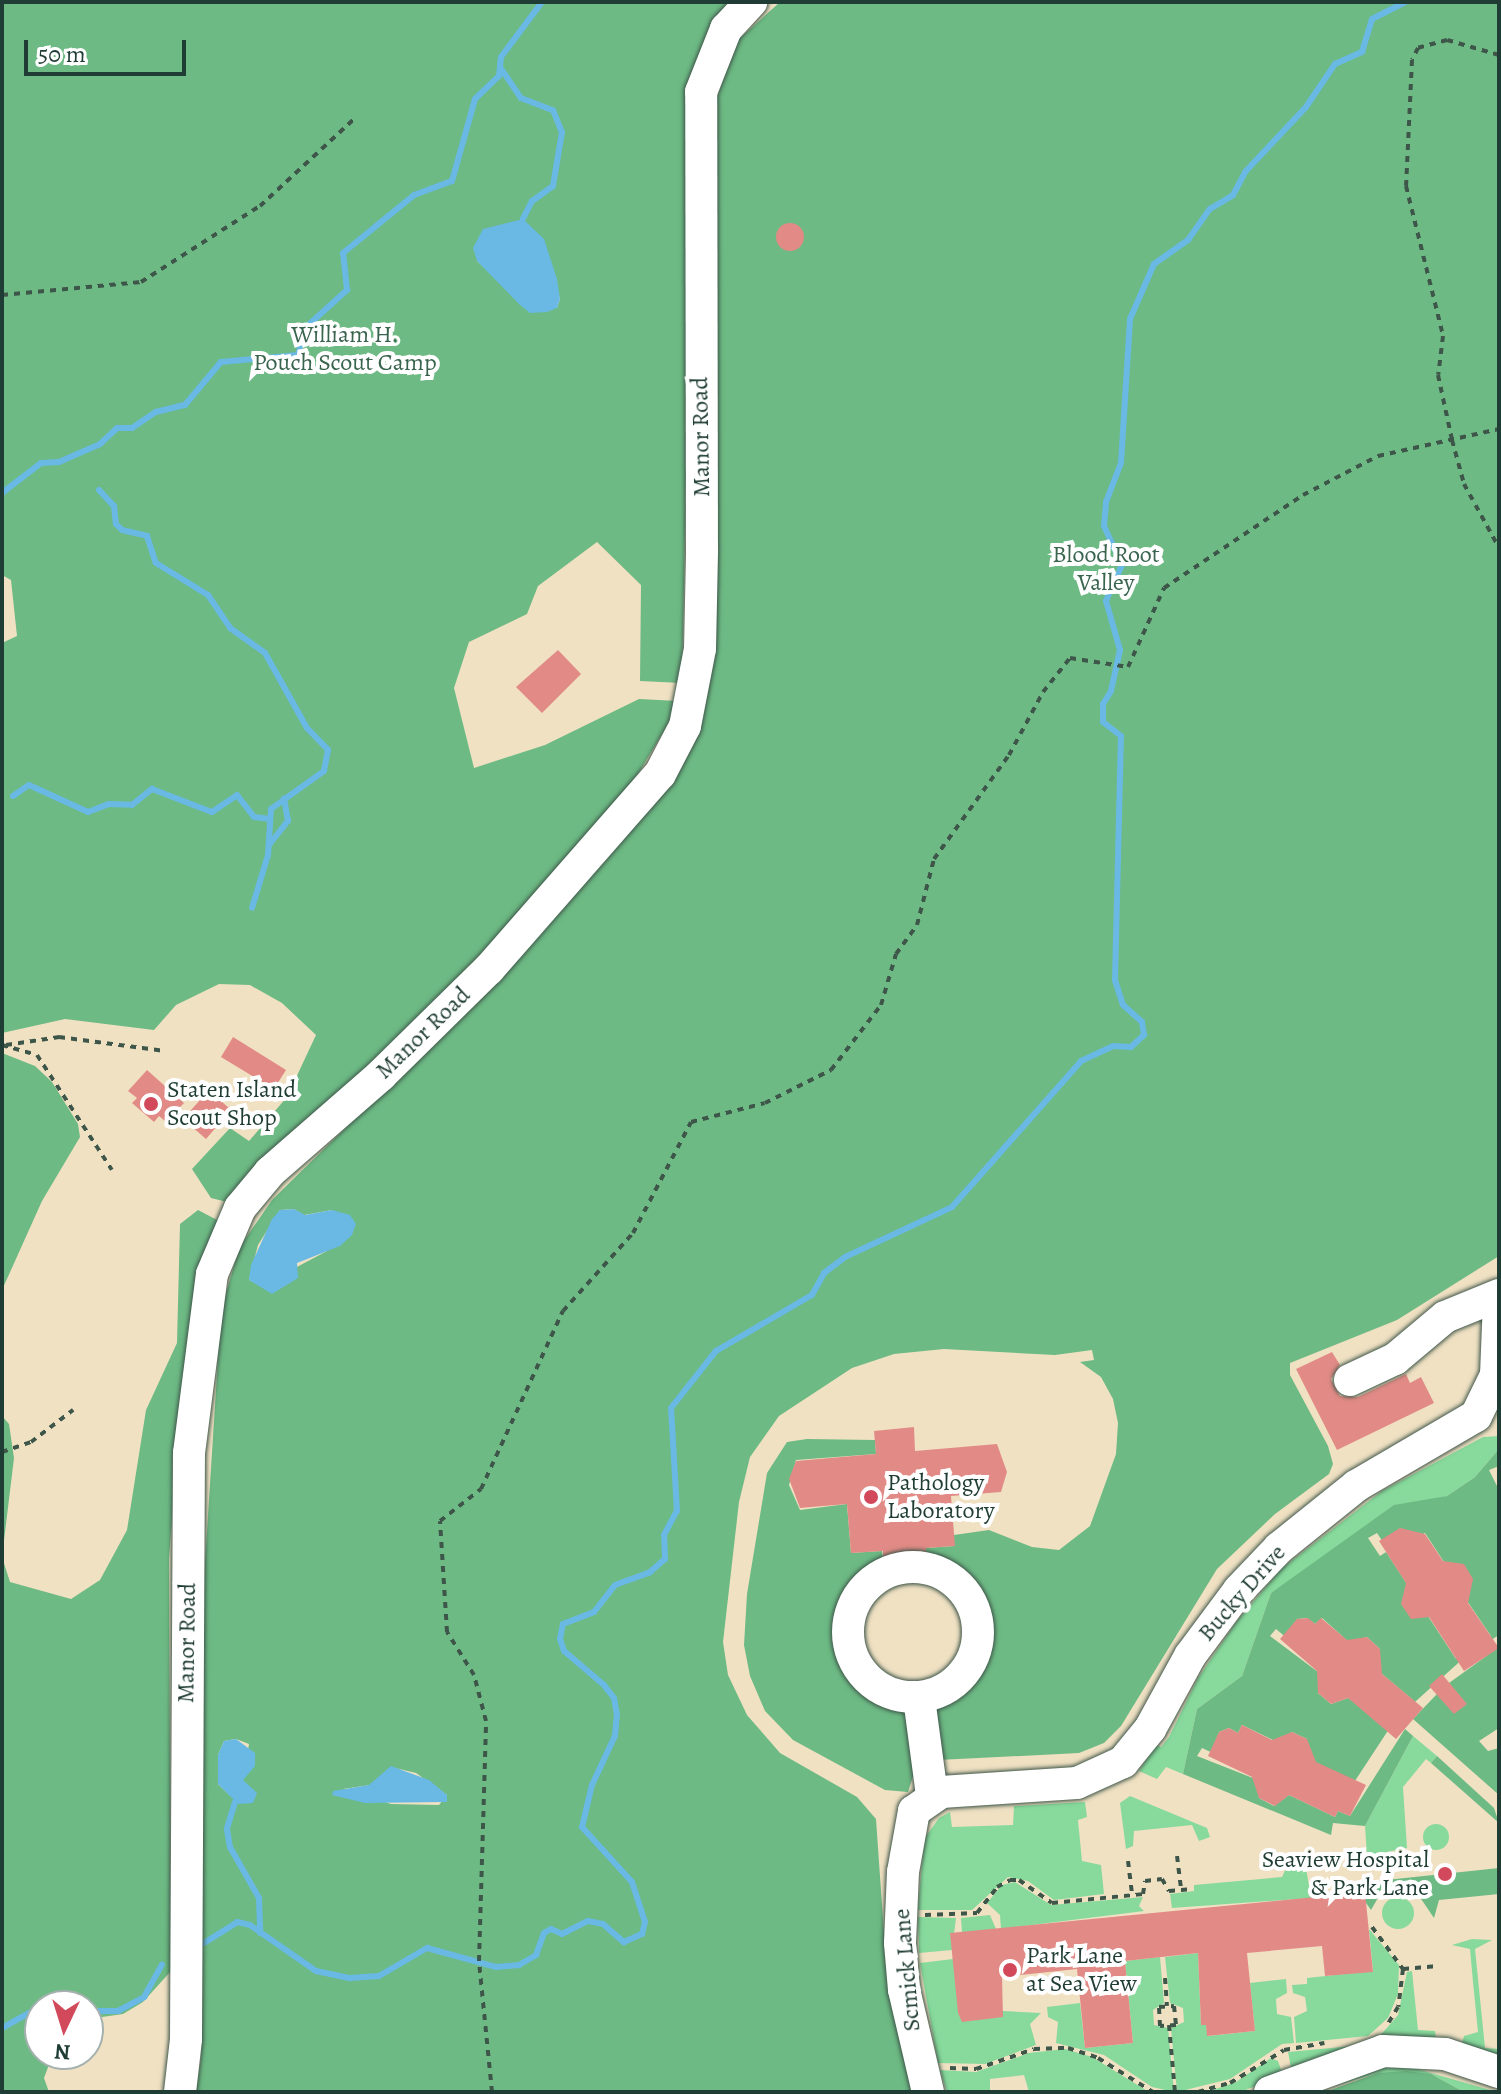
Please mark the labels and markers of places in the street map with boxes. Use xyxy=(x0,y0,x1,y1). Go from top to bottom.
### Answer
place label: Staten Island Scout Shop xyxy=(167,1076,296,1132)
marker: Staten Island Scout Shop xyxy=(142,1095,160,1113)
place label: Pathology Laboratory xyxy=(887,1469,995,1525)
marker: Pathology Laboratory xyxy=(862,1488,880,1506)
place label: Seaview Hospital & Park Lane xyxy=(1262,1846,1429,1902)
marker: Seaview Hospital & Park Lane xyxy=(1436,1865,1454,1883)
place label: Park Lane at Sea View xyxy=(1026,1942,1137,1998)
marker: Park Lane at Sea View xyxy=(1001,1961,1019,1979)

